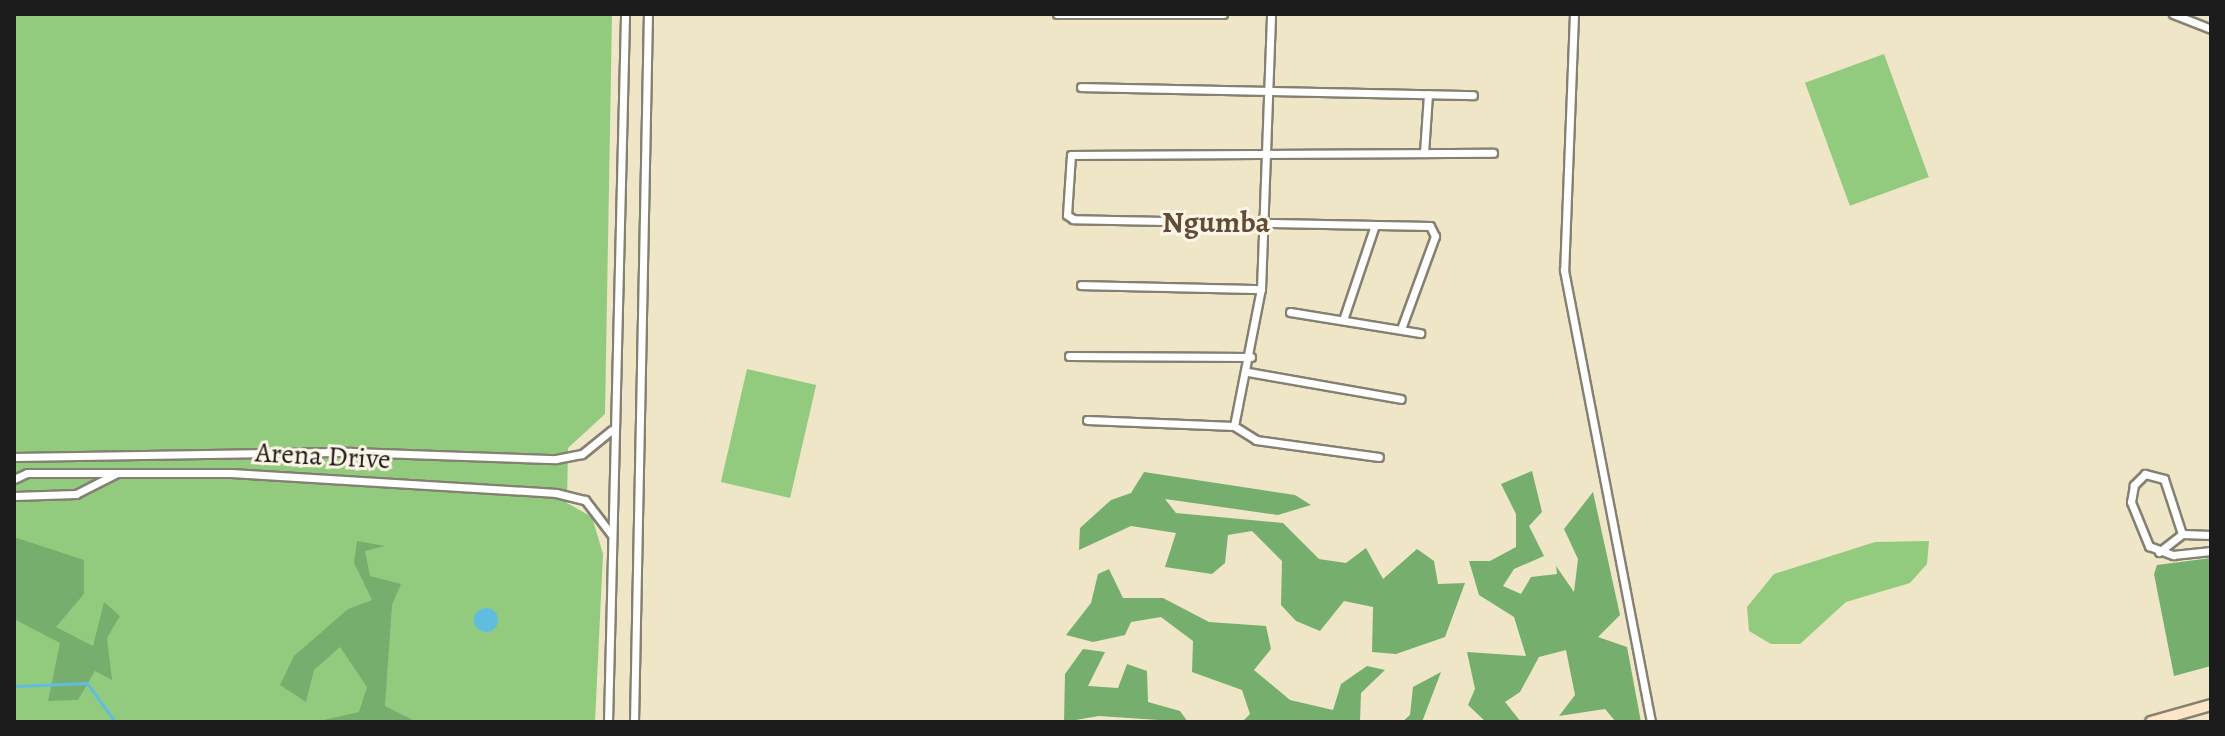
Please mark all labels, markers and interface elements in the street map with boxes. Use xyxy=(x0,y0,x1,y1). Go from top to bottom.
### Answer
district label: Ngumba xyxy=(1162,204,1270,240)
street label: Arena Drive xyxy=(254,436,392,476)

